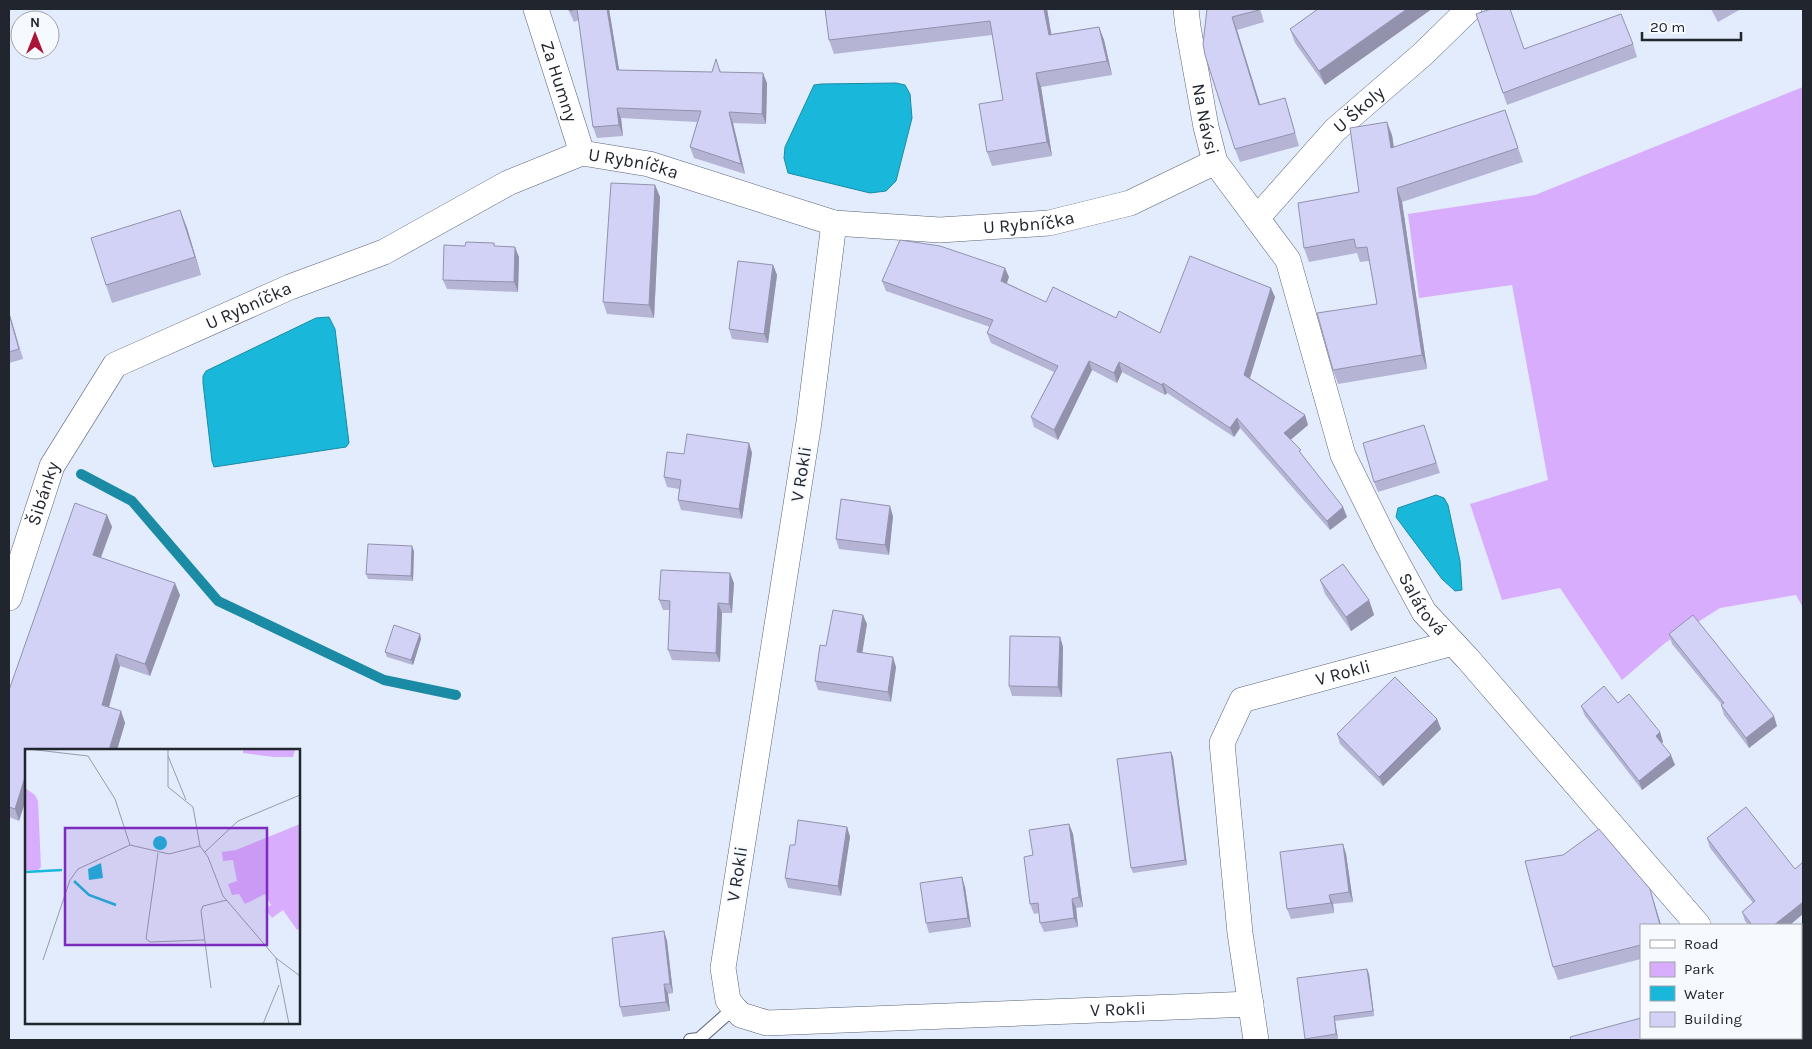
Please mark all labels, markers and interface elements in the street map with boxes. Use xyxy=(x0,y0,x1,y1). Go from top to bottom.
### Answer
north arrow xyxy=(10,10,60,60)
scale bar xyxy=(1642,10,1741,42)
text: N xyxy=(30,14,40,31)
text: 20 m xyxy=(1650,18,1685,36)
street label: Za Humny xyxy=(536,38,583,125)
street label: U Školy xyxy=(1329,81,1389,138)
street label: Na Návsi xyxy=(1187,82,1224,157)
street label: U Rybníčka xyxy=(587,143,681,184)
street label: U Rybníčka xyxy=(982,206,1077,238)
street label: U Rybníčka xyxy=(202,277,295,334)
street label: V Rokli xyxy=(786,445,816,503)
street label: Šibánky xyxy=(22,458,64,528)
street label: Salátová xyxy=(1394,569,1451,640)
street label: V Rokli xyxy=(1313,655,1373,691)
inset map xyxy=(25,749,300,1024)
street label: V Rokli xyxy=(722,845,752,903)
legend xyxy=(1640,924,1802,1039)
text: Road xyxy=(1684,935,1719,953)
text: Park xyxy=(1684,960,1714,978)
text: Water xyxy=(1684,985,1725,1003)
street label: V Rokli xyxy=(1090,997,1146,1021)
text: Building xyxy=(1684,1010,1742,1028)

